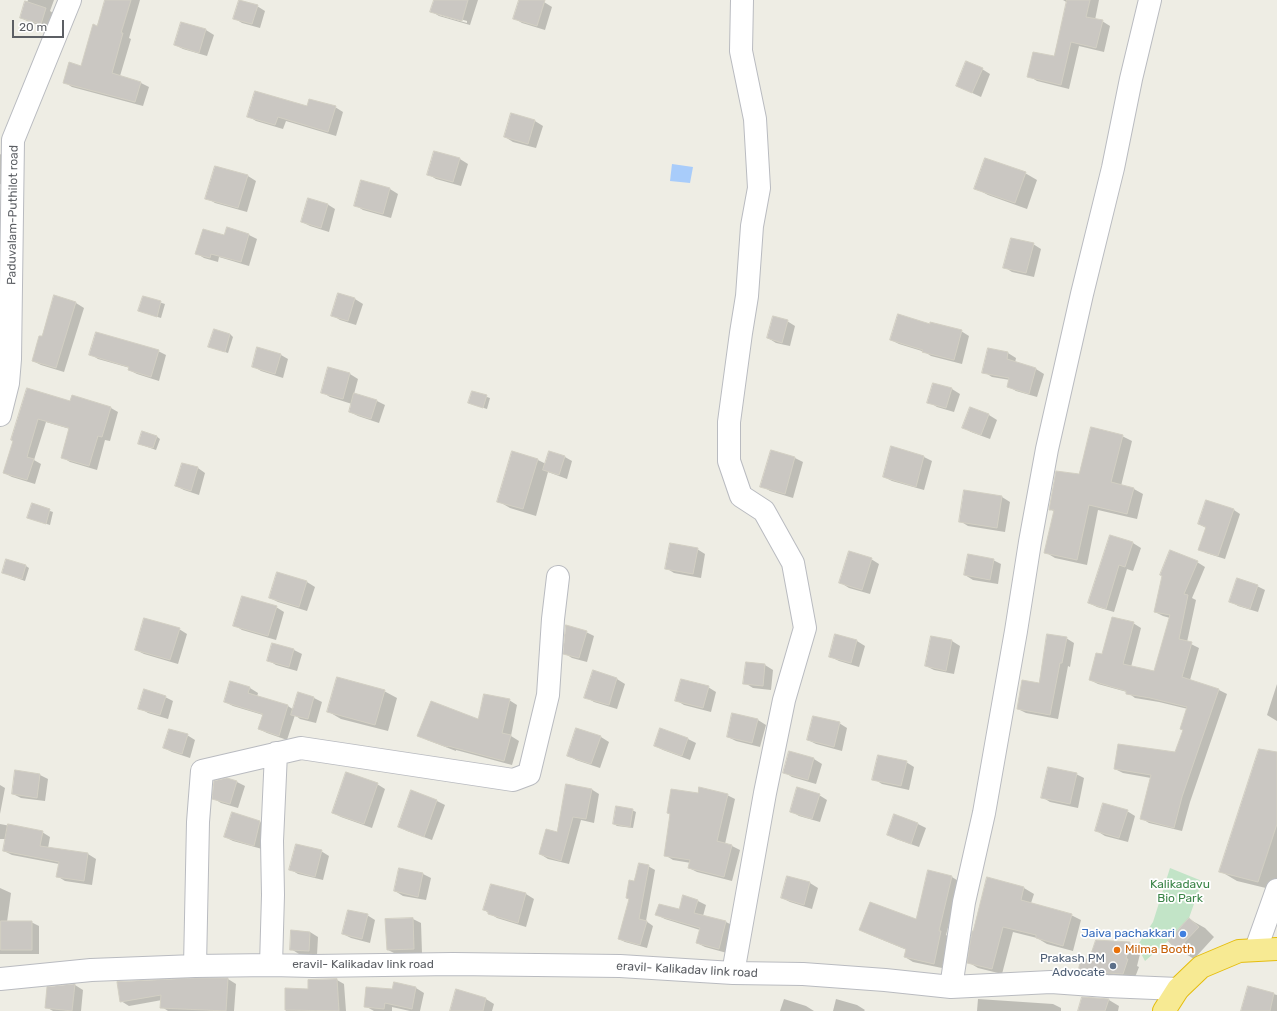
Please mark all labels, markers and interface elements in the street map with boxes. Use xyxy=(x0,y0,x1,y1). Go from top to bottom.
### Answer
scale bar xyxy=(14,12,66,38)
text: 20 m xyxy=(19,20,47,34)
street label: Paduvalam-Puthilot road xyxy=(5,145,21,285)
park label: Kalikadavu Bio Park xyxy=(1150,878,1210,906)
place label: Jaiva pachakkari xyxy=(1081,927,1175,941)
marker: Jaiva pachakkari xyxy=(1178,929,1188,939)
place label: Milma Booth xyxy=(1125,943,1194,957)
marker: Milma Booth xyxy=(1112,945,1122,955)
place label: Prakash PM Advocate xyxy=(1040,952,1105,980)
street label: eravil- Kalikadav link road xyxy=(292,958,434,972)
street label: eravil- Kalikadav link road xyxy=(616,959,758,981)
marker: Prakash PM Advocate xyxy=(1108,961,1118,971)

